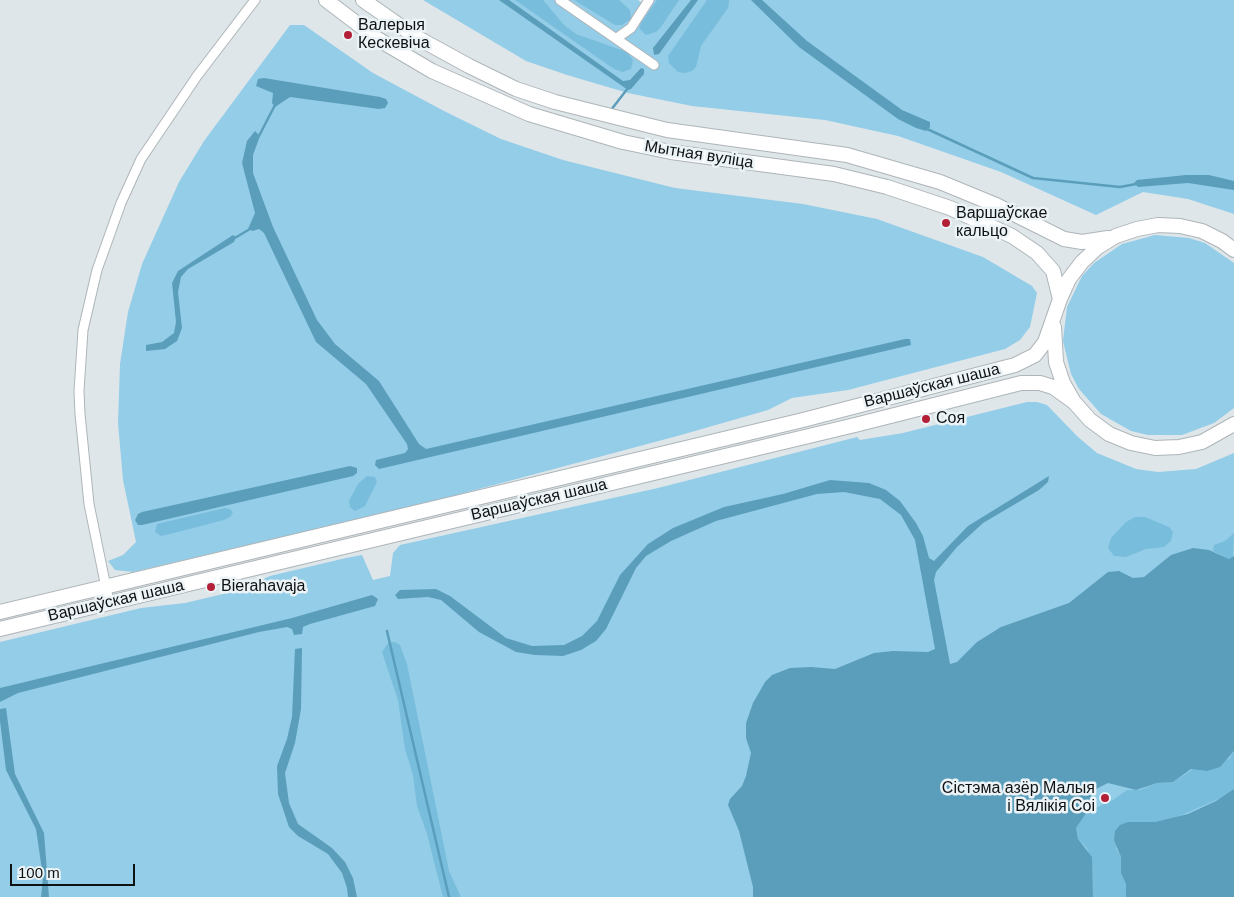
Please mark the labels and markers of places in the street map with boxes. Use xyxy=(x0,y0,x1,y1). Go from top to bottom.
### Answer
place label: Валерыя Кескевіча xyxy=(358,16,430,54)
marker: Валерыя Кескевіча xyxy=(342,29,354,41)
place label: Варшаўскае кальцо xyxy=(956,204,1047,242)
marker: Варшаўскае кальцо xyxy=(940,217,952,229)
place label: Соя xyxy=(936,409,965,429)
marker: Соя xyxy=(920,413,932,425)
place label: Bierahavaja xyxy=(221,577,306,597)
marker: Bierahavaja xyxy=(205,581,217,593)
place label: Сістэма азёр Малыя і Вялікія Соі xyxy=(942,779,1095,817)
marker: Сістэма азёр Малыя і Вялікія Соі xyxy=(1099,792,1111,804)

